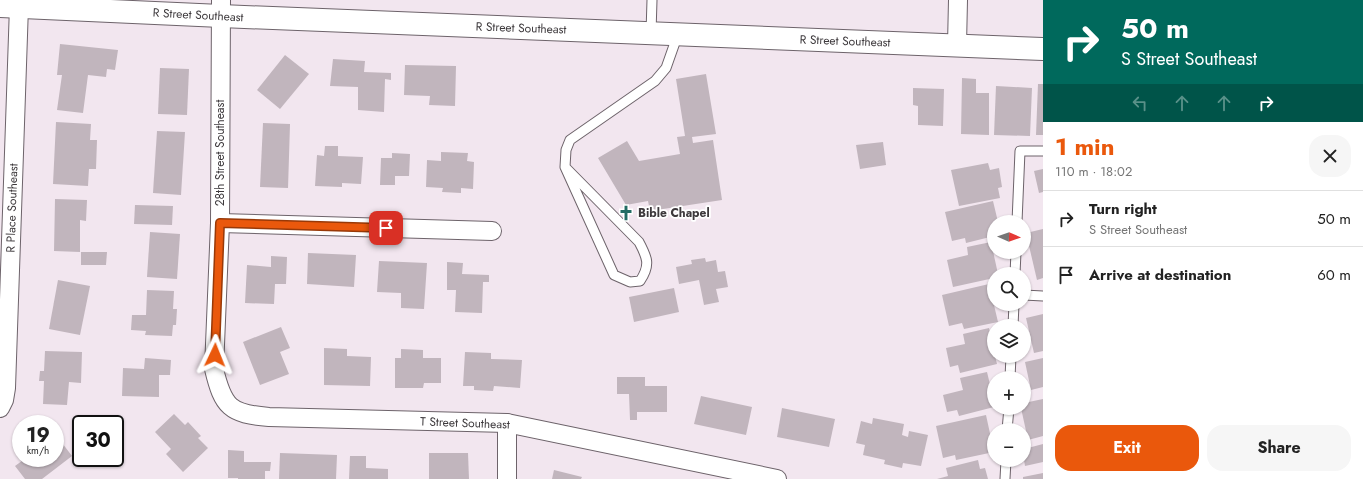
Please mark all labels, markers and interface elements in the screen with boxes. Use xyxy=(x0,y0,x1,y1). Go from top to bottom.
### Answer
street label: R Street Southeast xyxy=(152,4,244,26)
text: 50 m xyxy=(1121,8,1189,49)
icon: right xyxy=(1055,16,1107,68)
street label: R Street Southeast xyxy=(475,17,567,39)
street label: R Street Southeast xyxy=(799,30,891,52)
text: S Street Southeast xyxy=(1121,46,1257,72)
icon: left xyxy=(1129,92,1151,114)
icon: ahead xyxy=(1171,92,1193,114)
icon: ahead xyxy=(1213,92,1235,114)
icon: right xyxy=(1255,92,1277,114)
street label: 28th Street Southeast xyxy=(211,100,229,206)
text: 1 min xyxy=(1055,129,1115,164)
button: close xyxy=(1309,135,1351,177)
text: 110 m · 18:02 xyxy=(1055,162,1132,181)
street label: R Place Southeast xyxy=(1,163,23,253)
text: Turn right xyxy=(1089,198,1157,220)
church icon: Bible Chapel xyxy=(617,204,635,222)
place label: Bible Chapel xyxy=(638,204,710,222)
icon: right xyxy=(1055,208,1077,230)
text: 50 m xyxy=(1317,208,1351,230)
pin xyxy=(369,211,403,245)
north arrow xyxy=(987,215,1031,259)
map controls xyxy=(987,215,1031,467)
icon: arrive xyxy=(375,217,397,239)
text: S Street Southeast xyxy=(1089,220,1187,239)
icon: arrive xyxy=(1055,264,1077,286)
text: Arrive at destination xyxy=(1089,264,1231,286)
text: 60 m xyxy=(1317,264,1351,286)
button: search xyxy=(987,267,1031,311)
button: layers xyxy=(987,319,1031,363)
position arrow xyxy=(194,334,236,376)
button: + xyxy=(987,371,1031,415)
street label: T Street Southeast xyxy=(420,412,510,434)
speed limit sign: 30 xyxy=(72,415,124,467)
text: 19 xyxy=(26,421,50,450)
button: − xyxy=(987,423,1031,467)
button: Exit xyxy=(1055,425,1199,471)
button: Share xyxy=(1207,425,1351,471)
text: km/h xyxy=(27,443,49,458)

